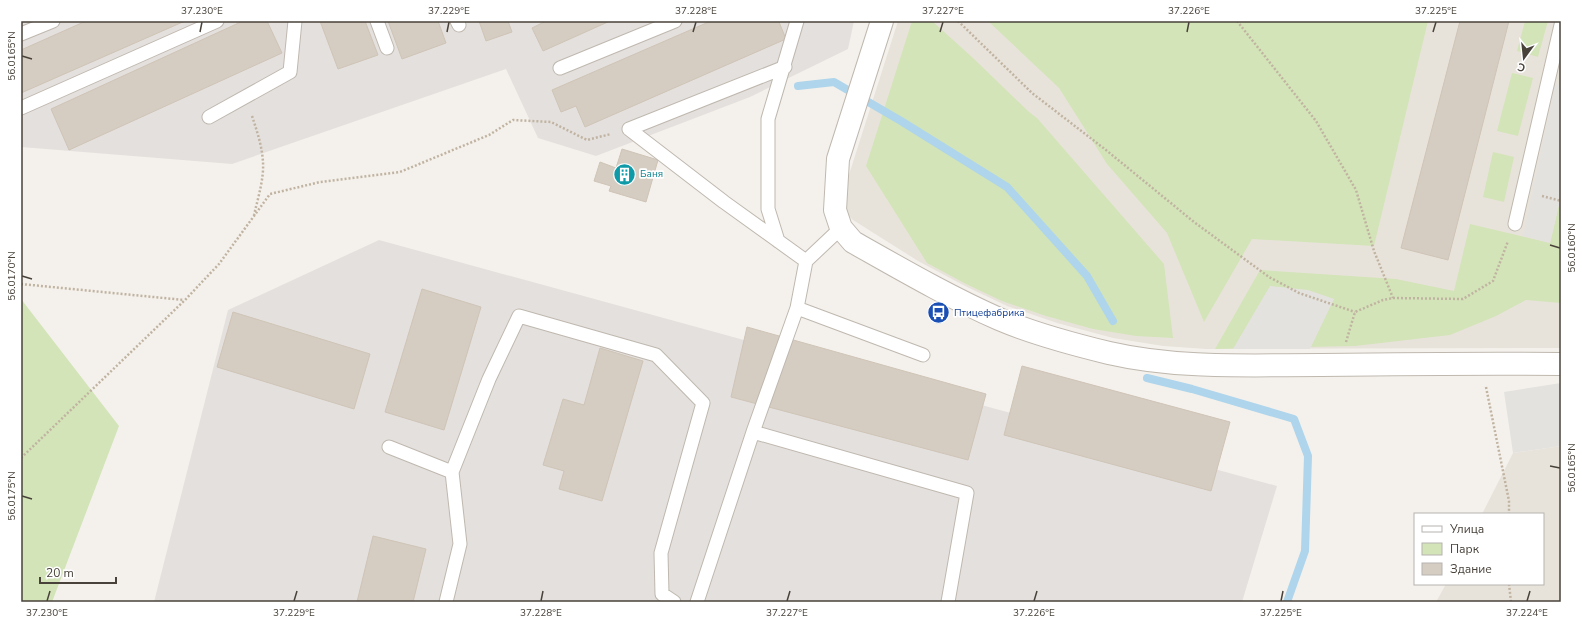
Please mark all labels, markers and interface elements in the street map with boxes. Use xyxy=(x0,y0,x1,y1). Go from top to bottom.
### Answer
text: 37.230°E xyxy=(181,4,223,18)
text: 37.229°E xyxy=(428,4,470,18)
text: 37.228°E xyxy=(675,4,717,18)
text: 37.227°E xyxy=(922,4,964,18)
text: 37.226°E xyxy=(1168,4,1210,18)
text: 37.225°E xyxy=(1415,4,1457,18)
text: 56.0165°N xyxy=(5,31,19,81)
north arrow xyxy=(1504,38,1544,78)
text: С xyxy=(1515,59,1527,75)
building icon: Баня xyxy=(612,161,638,187)
place label: Баня xyxy=(640,167,663,181)
text: 56.0160°N xyxy=(1565,223,1579,273)
text: 56.0170°N xyxy=(5,251,19,301)
bus stop icon: Птицефабрика xyxy=(926,300,952,326)
place label: Птицефабрика xyxy=(954,306,1025,320)
text: 56.0165°N xyxy=(1565,443,1579,493)
text: 56.0175°N xyxy=(5,471,19,521)
legend xyxy=(1414,513,1544,585)
text: Улица xyxy=(1449,521,1484,537)
text: Парк xyxy=(1450,541,1480,557)
scale bar xyxy=(40,559,116,585)
text: Здание xyxy=(1450,561,1492,577)
text: 20 m xyxy=(46,565,74,581)
text: 37.230°E xyxy=(26,606,68,620)
text: 37.229°E xyxy=(273,606,315,620)
text: 37.228°E xyxy=(520,606,562,620)
text: 37.227°E xyxy=(766,606,808,620)
text: 37.226°E xyxy=(1013,606,1055,620)
text: 37.225°E xyxy=(1260,606,1302,620)
text: 37.224°E xyxy=(1506,606,1548,620)

